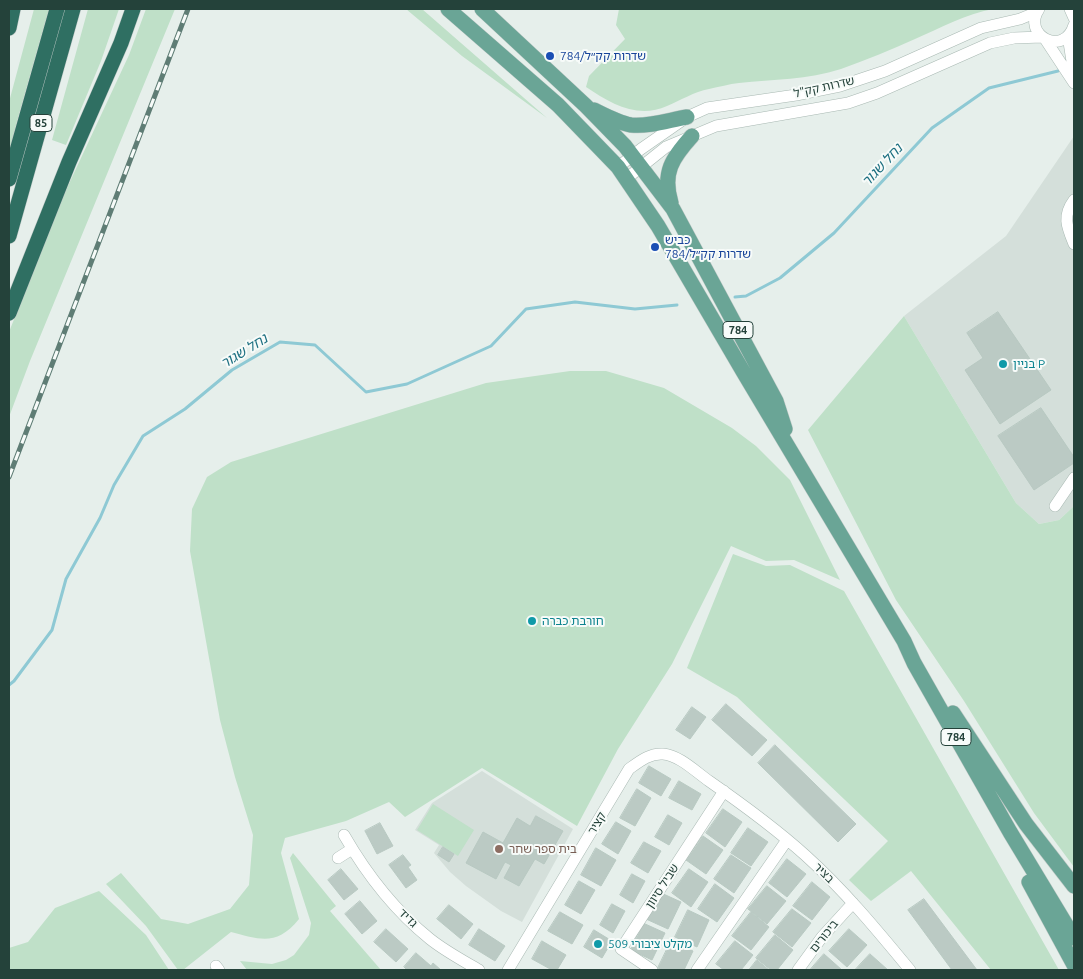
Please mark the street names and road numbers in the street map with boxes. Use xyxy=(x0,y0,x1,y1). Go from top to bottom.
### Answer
street label: שדרות קק"ל xyxy=(792,73,856,101)
road number: 85 xyxy=(30,115,52,132)
road number: 784 xyxy=(723,322,753,338)
road number: 784 xyxy=(941,729,971,746)
street label: קציר xyxy=(585,809,609,837)
street label: בציר xyxy=(811,860,837,886)
street label: שביל סיוון xyxy=(642,861,682,911)
street label: גדיד xyxy=(395,906,421,930)
street label: ביכורים xyxy=(807,917,841,955)

